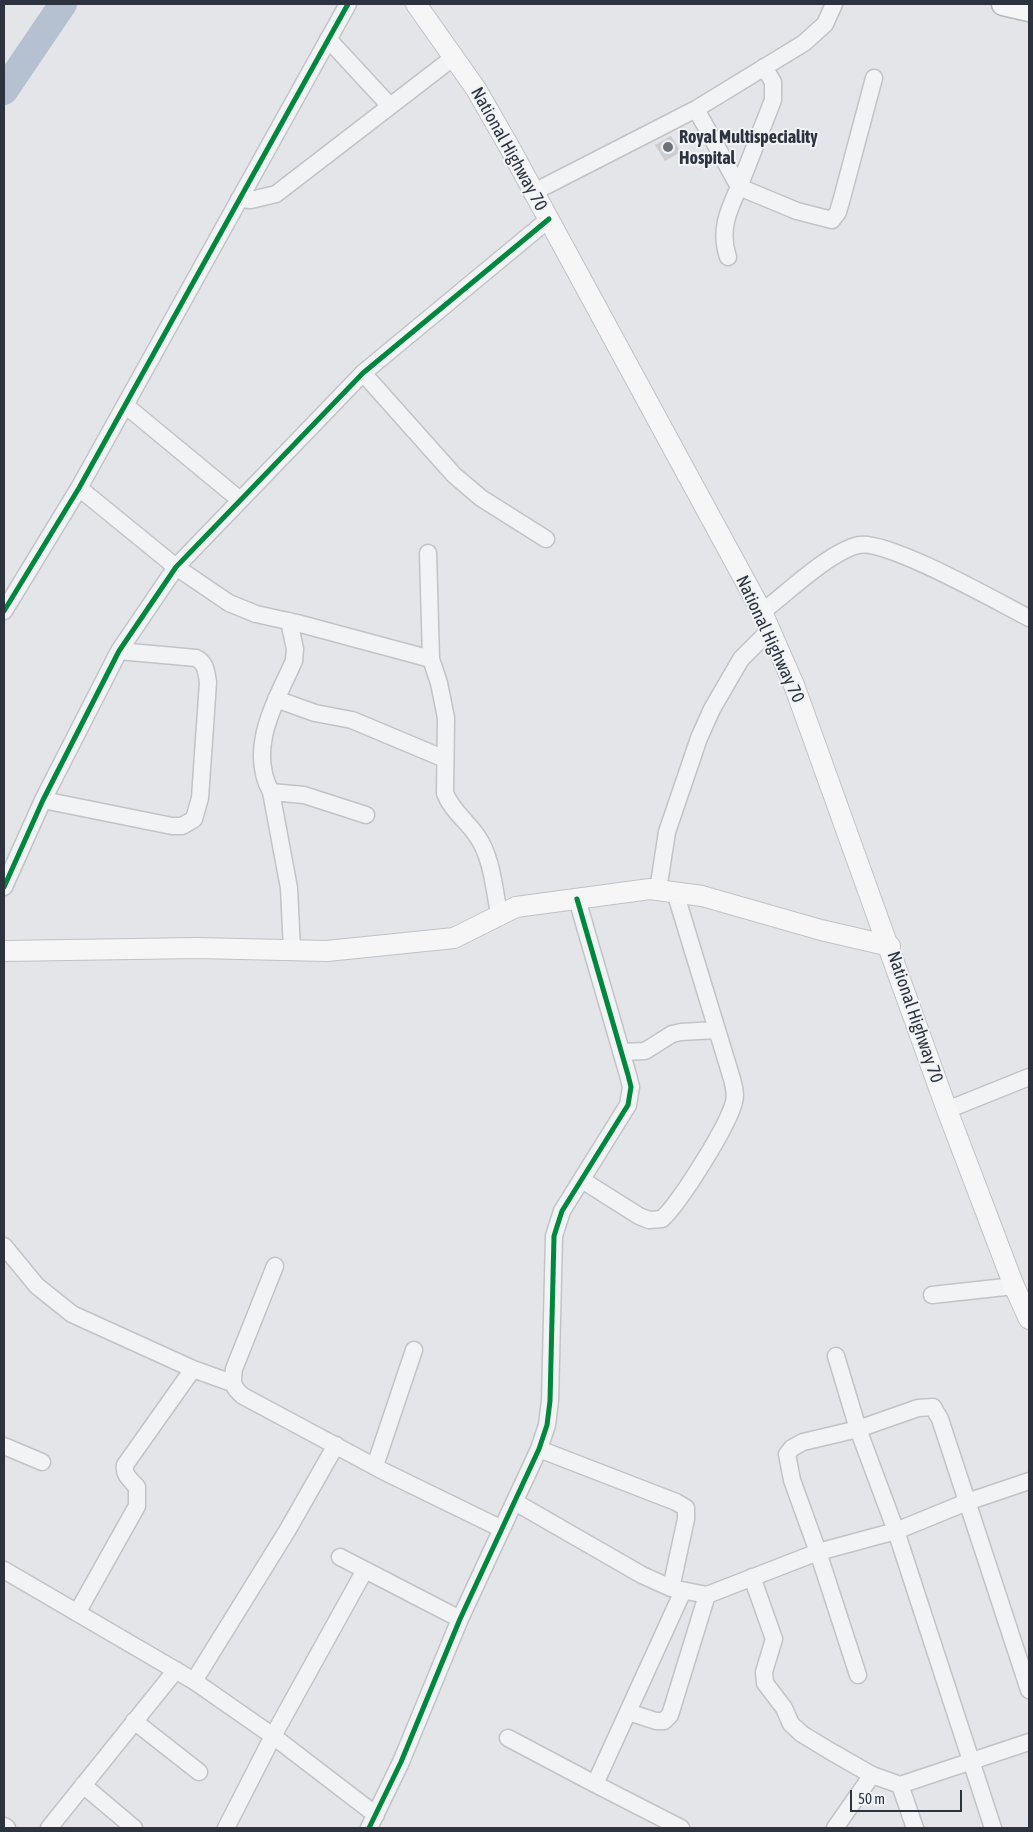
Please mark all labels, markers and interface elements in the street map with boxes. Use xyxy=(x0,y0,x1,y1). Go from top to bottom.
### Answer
street label: National Highway 70 xyxy=(466,83,552,215)
place label: Royal Multispeciality Hospital xyxy=(679,126,818,168)
marker: Royal Multispeciality Hospital xyxy=(661,140,675,154)
street label: National Highway 70 xyxy=(731,572,809,706)
street label: National Highway 70 xyxy=(882,948,948,1086)
scale bar xyxy=(853,1780,966,1812)
text: 50 m xyxy=(858,1790,885,1807)

